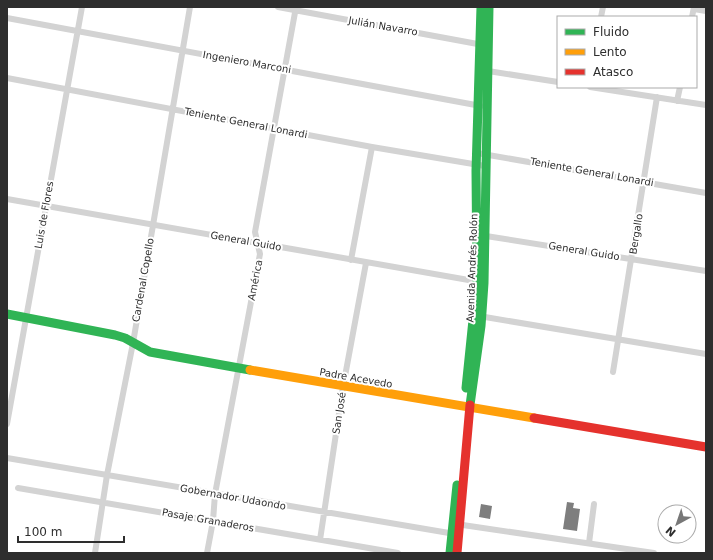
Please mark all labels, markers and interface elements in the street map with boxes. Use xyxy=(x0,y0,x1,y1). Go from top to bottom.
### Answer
street label: Julián Navarro xyxy=(347,14,418,38)
legend xyxy=(557,16,697,88)
text: Fluido xyxy=(593,25,629,39)
text: Lento xyxy=(593,45,627,59)
street label: Ingeniero Marconi xyxy=(202,49,292,75)
text: Atasco xyxy=(593,65,633,79)
street label: Teniente General Lonardi xyxy=(183,105,308,140)
street label: Teniente General Lonardi xyxy=(528,156,655,188)
street label: Luis de Flores xyxy=(33,180,55,250)
street label: Avenida Andrés Rolón xyxy=(465,213,479,323)
street label: Bergallo xyxy=(627,213,645,255)
street label: General Guido xyxy=(210,229,282,253)
street label: Cardenal Copello xyxy=(130,237,156,323)
street label: General Guido xyxy=(548,240,620,262)
street label: América xyxy=(246,259,264,301)
street label: Padre Acevedo xyxy=(319,366,393,390)
street label: San José xyxy=(330,391,348,435)
street label: Gobernador Udaondo xyxy=(179,482,287,512)
north arrow xyxy=(657,504,697,544)
street label: Pasaje Granaderos xyxy=(161,506,255,534)
scale bar xyxy=(18,518,124,544)
text: N xyxy=(663,523,679,539)
text: 100 m xyxy=(24,525,62,539)

